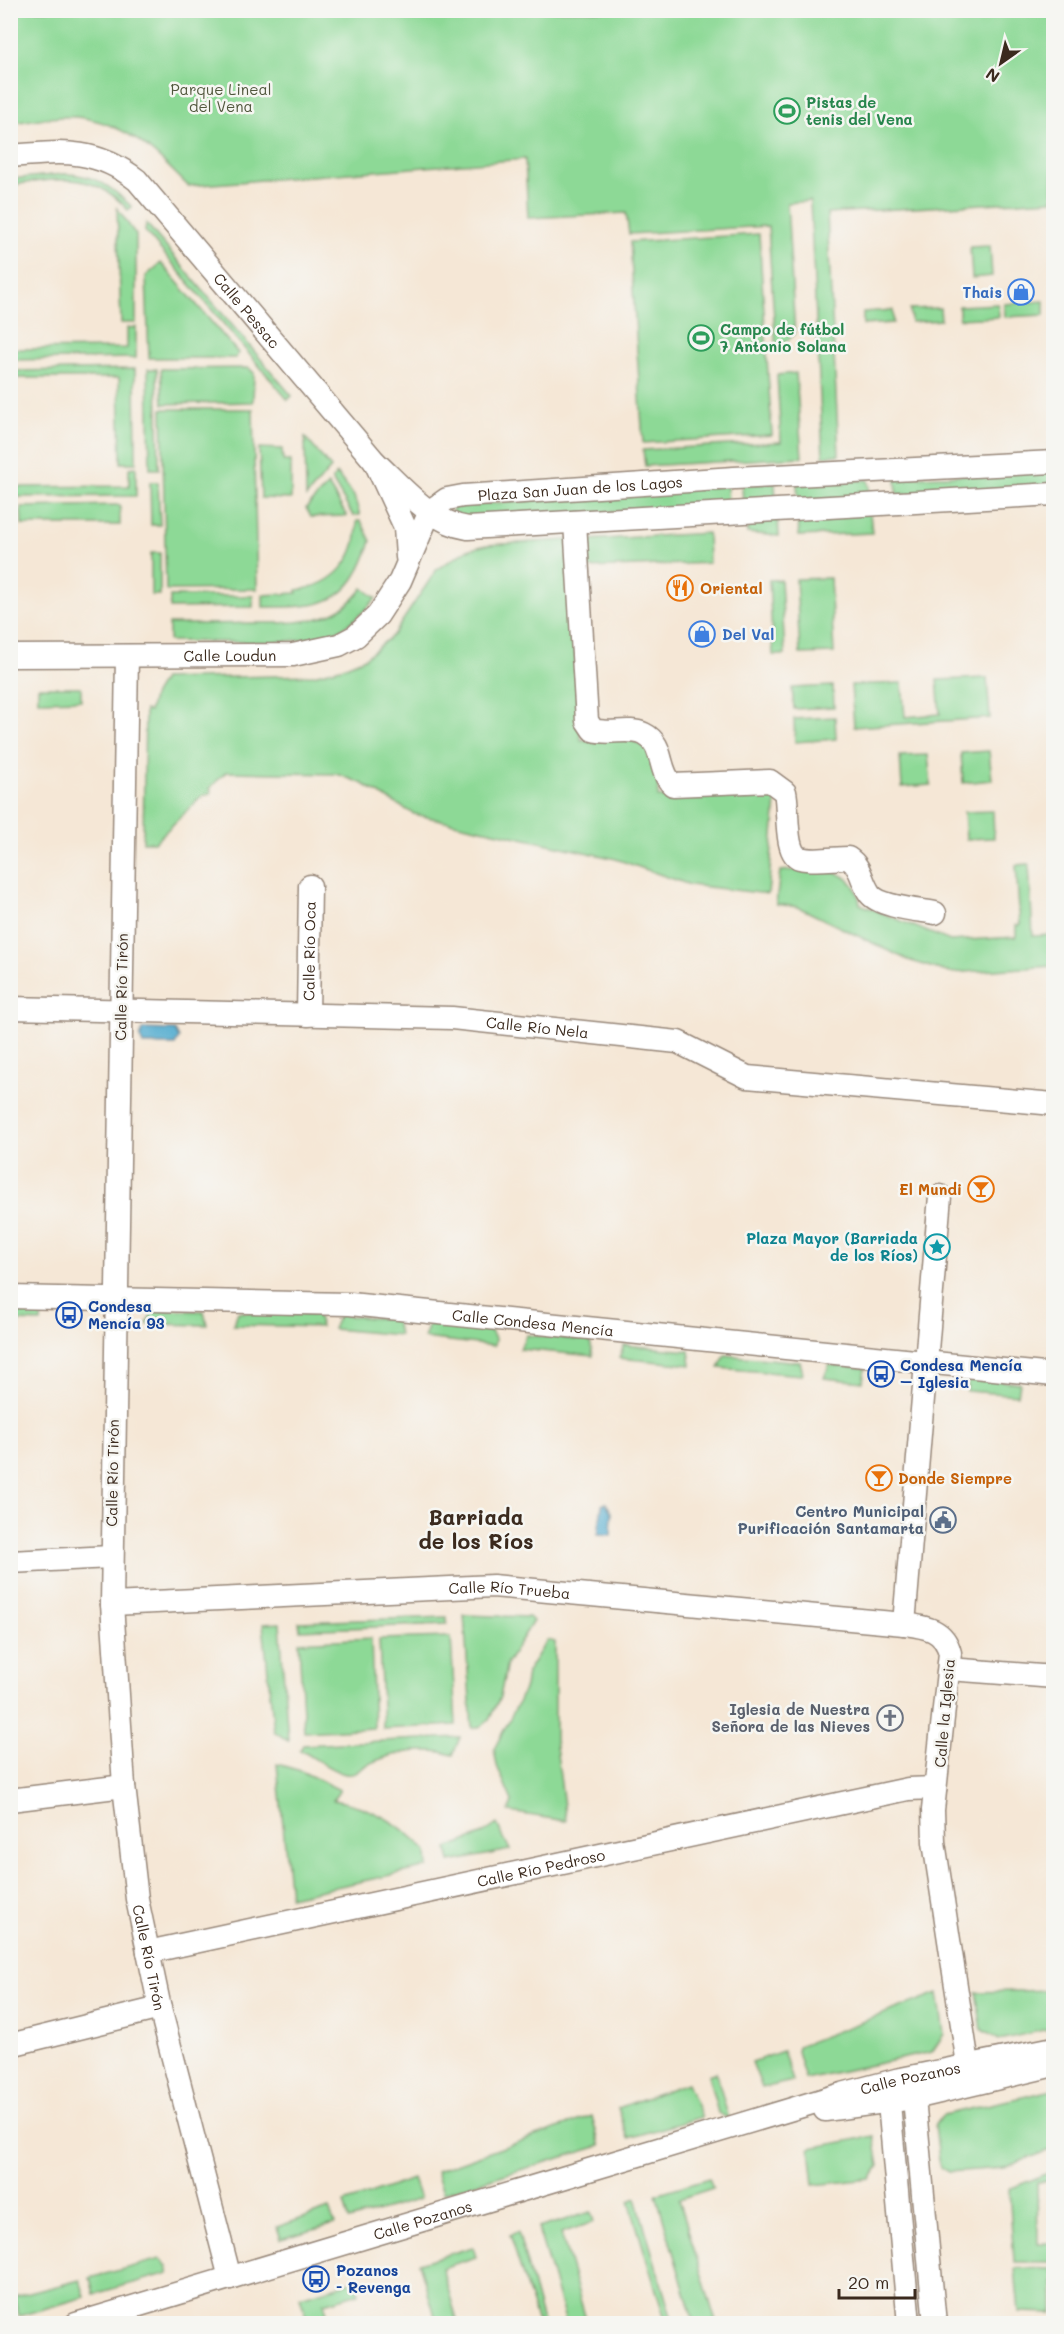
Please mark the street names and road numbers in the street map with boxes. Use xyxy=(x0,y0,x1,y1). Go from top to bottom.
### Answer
street label: Calle Pessac xyxy=(209,268,285,353)
street label: Plaza San Juan de los Lagos xyxy=(477,471,683,505)
street label: Calle Loudun xyxy=(184,645,276,665)
street label: Calle Río Oca xyxy=(298,901,320,1001)
street label: Calle Río Tirón xyxy=(110,933,132,1041)
street label: Calle Río Nela xyxy=(485,1012,590,1042)
street label: Calle Condesa Mencía xyxy=(451,1304,615,1341)
street label: Calle Río Tirón xyxy=(101,1419,123,1527)
street label: Calle Río Trueba xyxy=(448,1576,571,1603)
street label: Calle la Iglesia xyxy=(929,1658,959,1768)
street label: Calle Río Pedroso xyxy=(475,1844,607,1891)
street label: Calle Río Tirón xyxy=(128,1903,170,2012)
street label: Calle Pozanos xyxy=(858,2057,962,2099)
street label: Calle Pozanos xyxy=(371,2196,474,2244)

